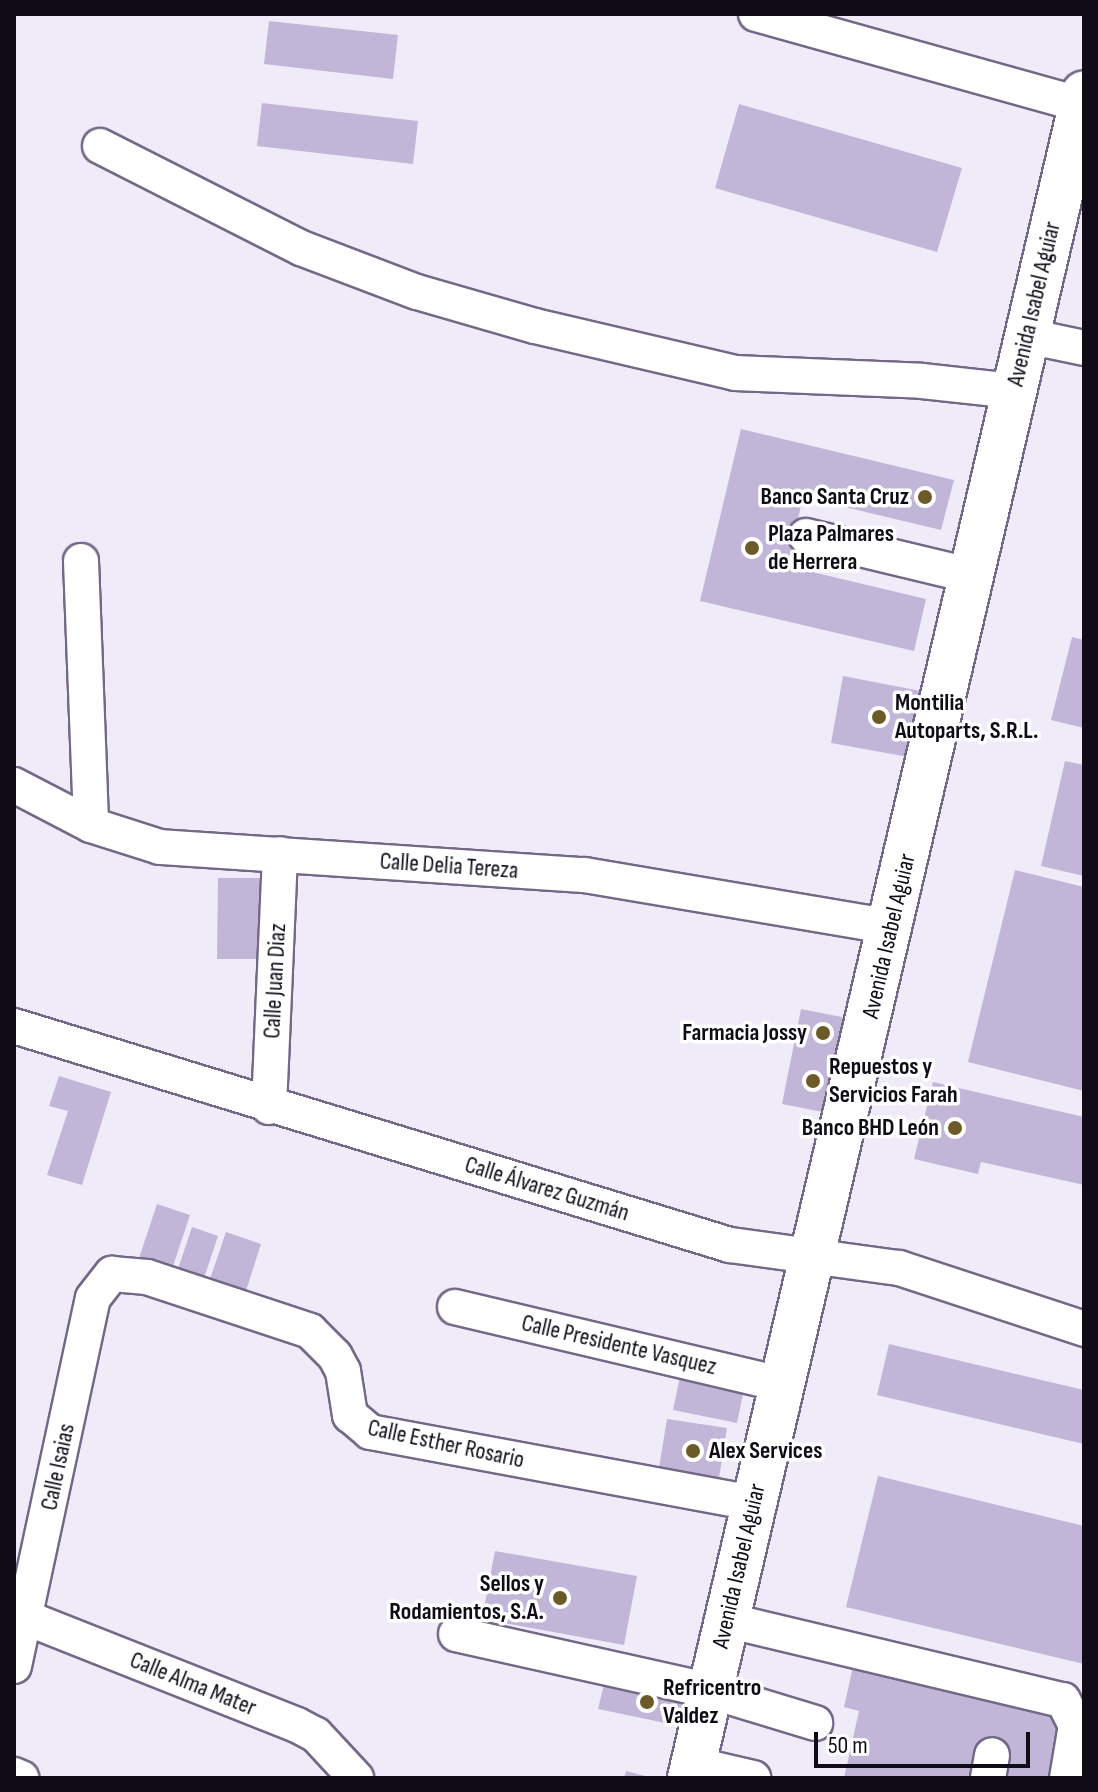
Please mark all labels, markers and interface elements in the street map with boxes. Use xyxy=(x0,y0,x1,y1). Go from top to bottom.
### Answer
street label: Avenida Isabel Aguiar xyxy=(1001,219,1067,389)
place label: Banco Santa Cruz xyxy=(760,483,909,511)
marker: Banco Santa Cruz xyxy=(916,488,934,506)
place label: Plaza Palmares de Herrera xyxy=(768,520,894,576)
marker: Plaza Palmares de Herrera xyxy=(743,539,761,557)
place label: Montilia Autoparts, S.R.L. xyxy=(895,689,1038,745)
marker: Montilia Autoparts, S.R.L. xyxy=(870,708,888,726)
street label: Calle Delia Tereza xyxy=(379,847,519,885)
street label: Avenida Isabel Aguiar xyxy=(856,851,922,1021)
street label: Calle Juan Diaz xyxy=(258,923,292,1039)
place label: Farmacia Jossy xyxy=(682,1019,807,1047)
marker: Farmacia Jossy xyxy=(814,1024,832,1042)
place label: Repuestos y Servicios Farah xyxy=(829,1053,958,1109)
marker: Repuestos y Servicios Farah xyxy=(804,1072,822,1090)
place label: Banco BHD León xyxy=(802,1114,939,1142)
marker: Banco BHD León xyxy=(946,1119,964,1137)
street label: Calle Álvarez Guzmán xyxy=(461,1150,633,1228)
street label: Calle Presidente Vasquez xyxy=(519,1309,719,1381)
street label: Calle Esther Rosario xyxy=(365,1413,527,1475)
street label: Calle Isaias xyxy=(35,1421,81,1513)
place label: Alex Services xyxy=(709,1437,822,1465)
marker: Alex Services xyxy=(684,1442,702,1460)
street label: Avenida Isabel Aguiar xyxy=(706,1481,772,1651)
place label: Sellos y Rodamientos, S.A. xyxy=(389,1570,544,1626)
marker: Sellos y Rodamientos, S.A. xyxy=(551,1589,569,1607)
street label: Calle Alma Mater xyxy=(126,1646,260,1722)
place label: Refricentro Valdez xyxy=(663,1674,761,1730)
marker: Refricentro Valdez xyxy=(638,1693,656,1711)
scale bar xyxy=(818,1716,1034,1766)
text: 50 m xyxy=(828,1731,868,1760)

